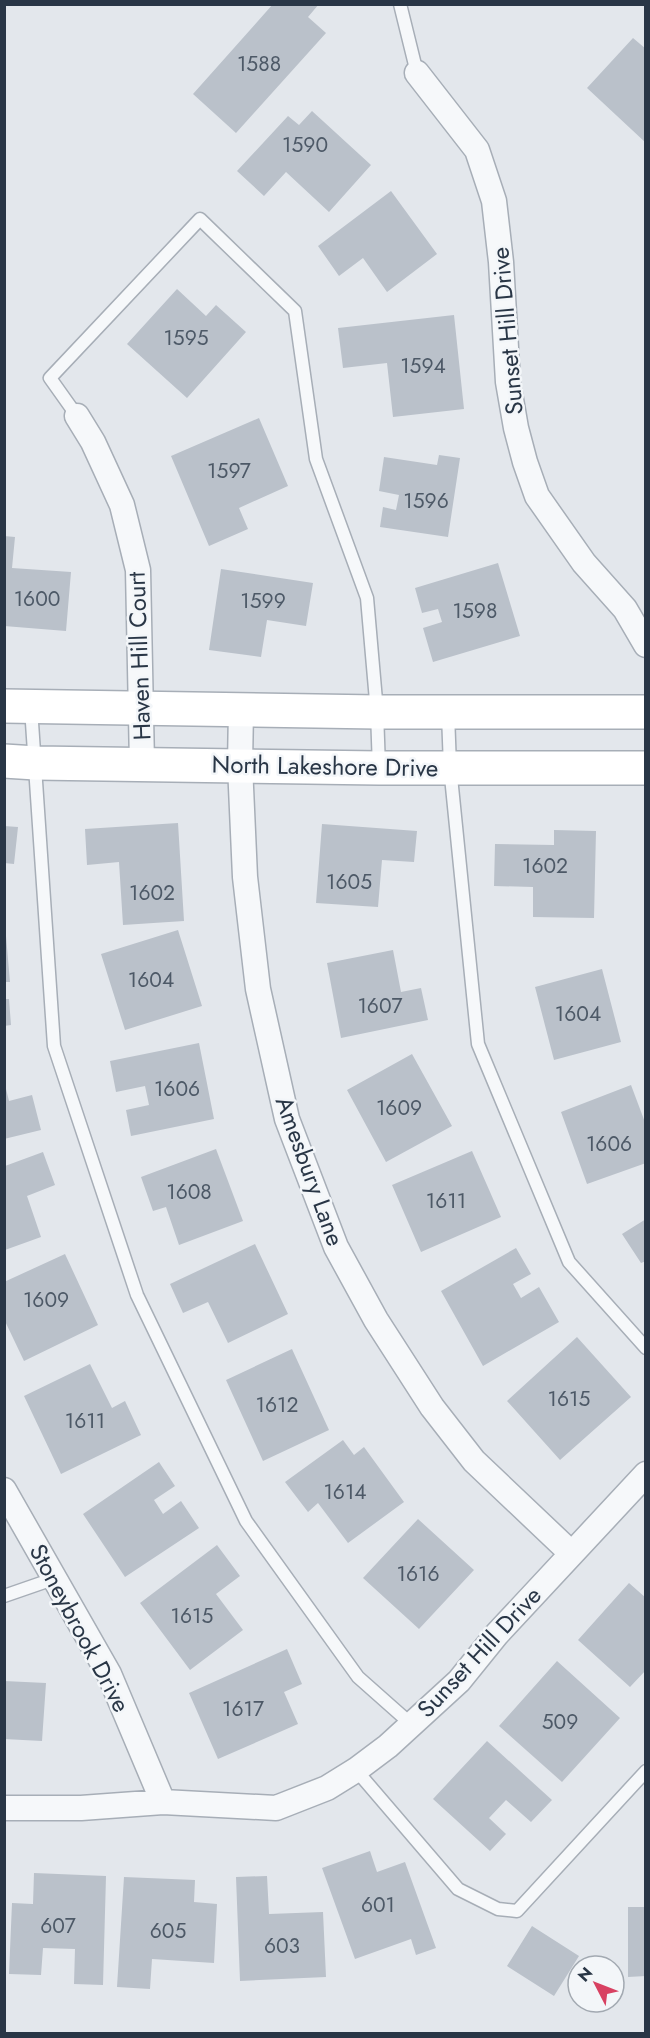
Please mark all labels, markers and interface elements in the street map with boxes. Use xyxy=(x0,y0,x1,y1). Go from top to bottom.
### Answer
house number: 1588 xyxy=(237,49,281,79)
house number: 1590 xyxy=(282,130,328,160)
street label: Sunset Hill Drive xyxy=(482,246,532,416)
house number: 1595 xyxy=(163,323,209,353)
house number: 1594 xyxy=(400,351,446,381)
house number: 1597 xyxy=(207,456,251,486)
house number: 1596 xyxy=(403,486,449,516)
street label: Haven Hill Court xyxy=(119,571,159,741)
house number: 1600 xyxy=(14,584,60,614)
house number: 1599 xyxy=(240,586,286,616)
house number: 1598 xyxy=(453,596,497,626)
street label: North Lakeshore Drive xyxy=(211,747,439,785)
house number: 1602 xyxy=(522,851,568,881)
house number: 1605 xyxy=(326,867,372,897)
house number: 1602 xyxy=(129,878,175,908)
house number: 1604 xyxy=(128,965,174,995)
house number: 1607 xyxy=(357,991,403,1021)
house number: 1604 xyxy=(555,999,601,1029)
house number: 1606 xyxy=(154,1074,200,1104)
street label: Amesbury Lane xyxy=(267,1091,353,1251)
house number: 1609 xyxy=(376,1093,422,1123)
house number: 1606 xyxy=(586,1129,632,1159)
house number: 1608 xyxy=(166,1177,212,1207)
house number: 1611 xyxy=(426,1186,466,1216)
house number: 1609 xyxy=(23,1285,69,1315)
house number: 1615 xyxy=(548,1384,590,1414)
house number: 1612 xyxy=(256,1390,298,1420)
house number: 1611 xyxy=(65,1406,105,1436)
house number: 1614 xyxy=(323,1477,367,1507)
street label: Stoneybrook Drive xyxy=(21,1538,139,1718)
house number: 1616 xyxy=(396,1559,440,1589)
street label: Sunset Hill Drive xyxy=(409,1579,549,1725)
house number: 1615 xyxy=(171,1601,213,1631)
house number: 1617 xyxy=(222,1694,264,1724)
house number: 509 xyxy=(542,1707,578,1737)
house number: 601 xyxy=(361,1890,395,1920)
house number: 607 xyxy=(40,1911,76,1941)
house number: 605 xyxy=(150,1916,186,1946)
house number: 603 xyxy=(264,1931,300,1961)
north arrow xyxy=(566,1954,626,2014)
text: N xyxy=(572,1962,598,1987)

